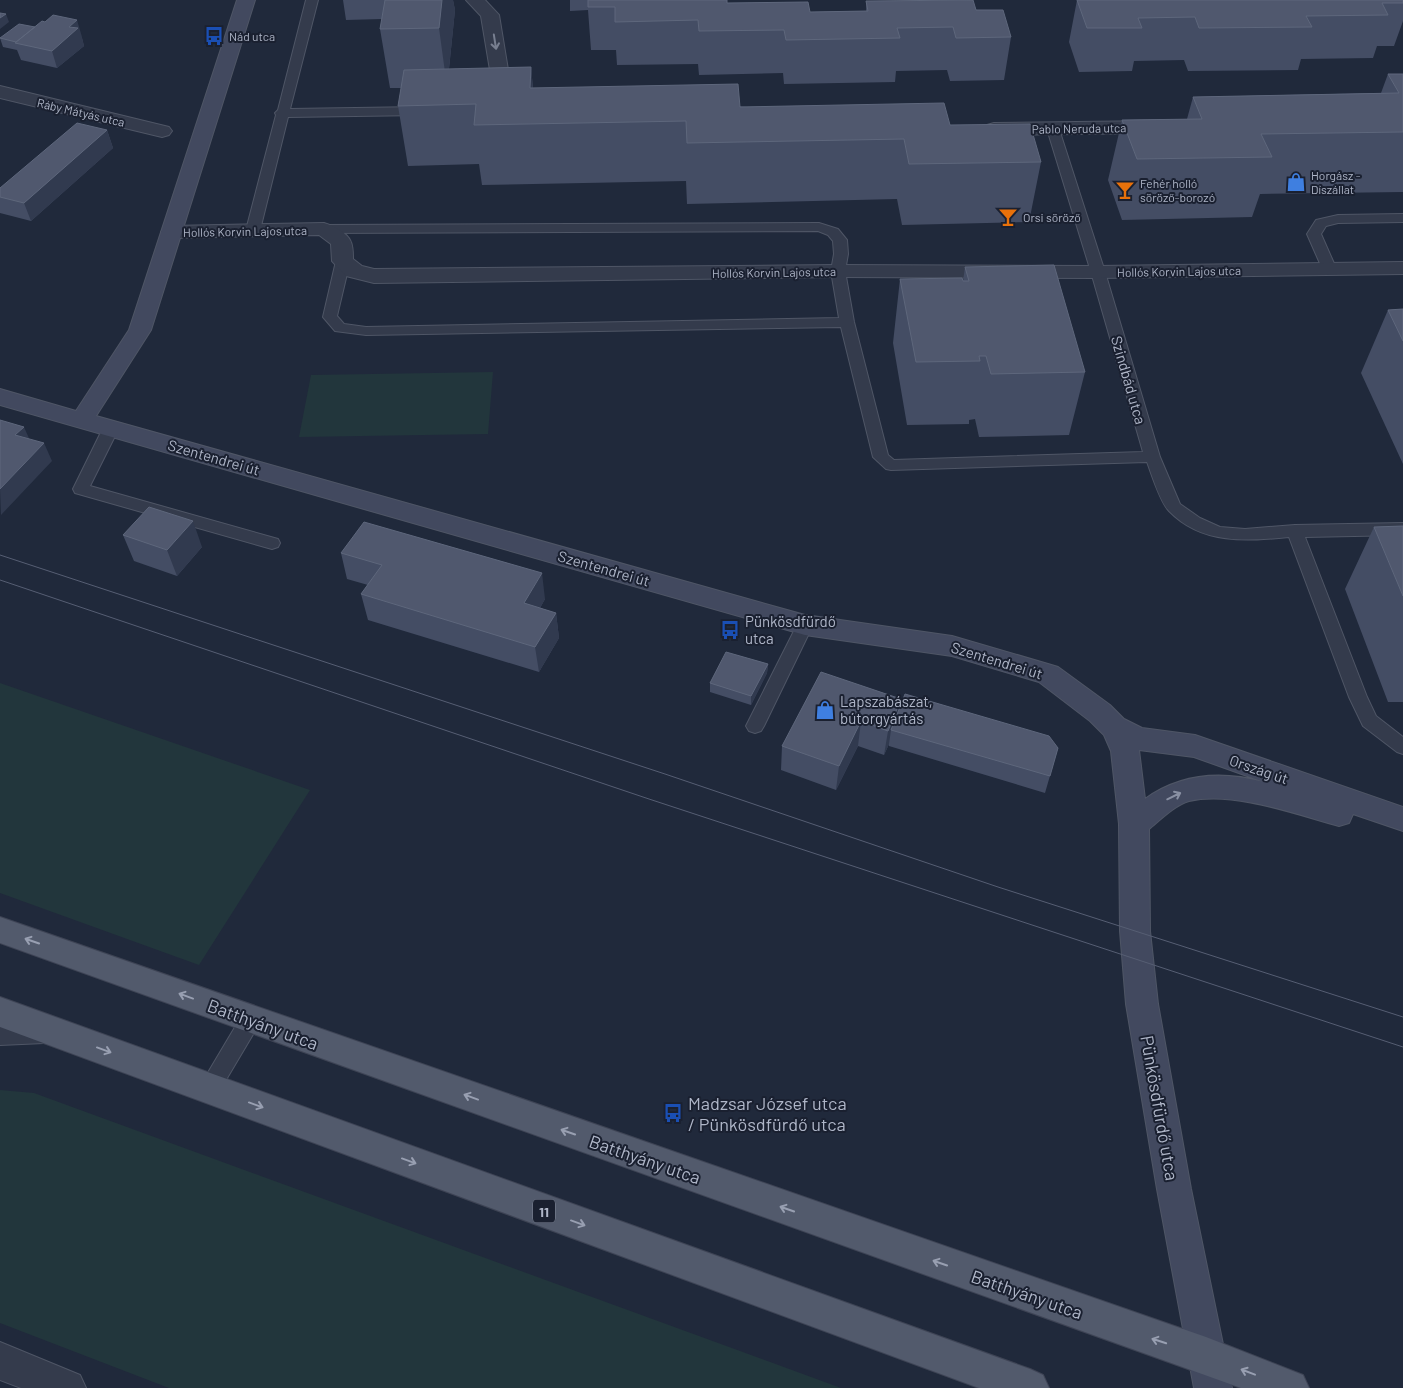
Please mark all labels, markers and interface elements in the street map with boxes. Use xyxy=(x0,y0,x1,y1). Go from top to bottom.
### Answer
bus stop icon: Nád utca xyxy=(203,25,225,47)
place label: Nád utca xyxy=(229,29,275,43)
one-way arrow xyxy=(490,34,500,50)
street label: Ráby Mátyás utca xyxy=(36,95,126,129)
street label: Pablo Neruda utca xyxy=(1031,120,1127,136)
place label: Horgász - Díszállat xyxy=(1311,168,1361,196)
shop icon: Horgász - Díszállat xyxy=(1285,171,1307,193)
place label: Fehér holló söröző-borozó xyxy=(1140,176,1215,204)
bar icon: Fehér holló söröző-borozó xyxy=(1114,179,1136,201)
bar icon: Orsi söröző xyxy=(997,206,1019,228)
place label: Orsi söröző xyxy=(1023,210,1081,224)
street label: Hollós Korvin Lajos utca xyxy=(183,223,307,239)
street label: Hollós Korvin Lajos utca xyxy=(1117,263,1241,279)
street label: Hollós Korvin Lajos utca xyxy=(712,264,836,280)
street label: Szindbád utca xyxy=(1108,334,1150,426)
street label: Szentendrei út xyxy=(166,435,262,479)
street label: Szentendrei út xyxy=(556,546,652,590)
place label: Pünkösdfürdő utca xyxy=(745,612,836,647)
bus stop icon: Pünkösdfürdő utca xyxy=(719,619,741,641)
street label: Szentendrei út xyxy=(949,638,1045,682)
place label: Lapszabászat, bútorgyártás xyxy=(840,692,933,727)
shop icon: Lapszabászat, bútorgyártás xyxy=(814,699,836,721)
street label: Ország út xyxy=(1227,751,1291,787)
one-way arrow xyxy=(1166,791,1181,801)
one-way arrow xyxy=(25,936,41,945)
one-way arrow xyxy=(178,991,194,1000)
street label: Batthyány utca xyxy=(205,994,321,1054)
street label: Pünkösdfürdő utca xyxy=(1136,1034,1184,1182)
one-way arrow xyxy=(96,1046,111,1055)
one-way arrow xyxy=(463,1092,479,1101)
place label: Madzsar József utca / Pünkösdfürdő utca xyxy=(688,1092,847,1135)
one-way arrow xyxy=(248,1101,264,1110)
bus stop icon: Madzsar József utca / Pünkösdfürdő utca xyxy=(662,1102,684,1124)
one-way arrow xyxy=(560,1126,576,1136)
street label: Batthyány utca xyxy=(587,1130,703,1188)
one-way arrow xyxy=(401,1157,416,1166)
road number: 11 xyxy=(533,1200,555,1222)
one-way arrow xyxy=(780,1204,795,1213)
one-way arrow xyxy=(570,1219,585,1228)
one-way arrow xyxy=(933,1258,948,1267)
street label: Batthyány utca xyxy=(969,1265,1085,1323)
one-way arrow xyxy=(1152,1335,1168,1345)
one-way arrow xyxy=(1241,1367,1256,1376)

